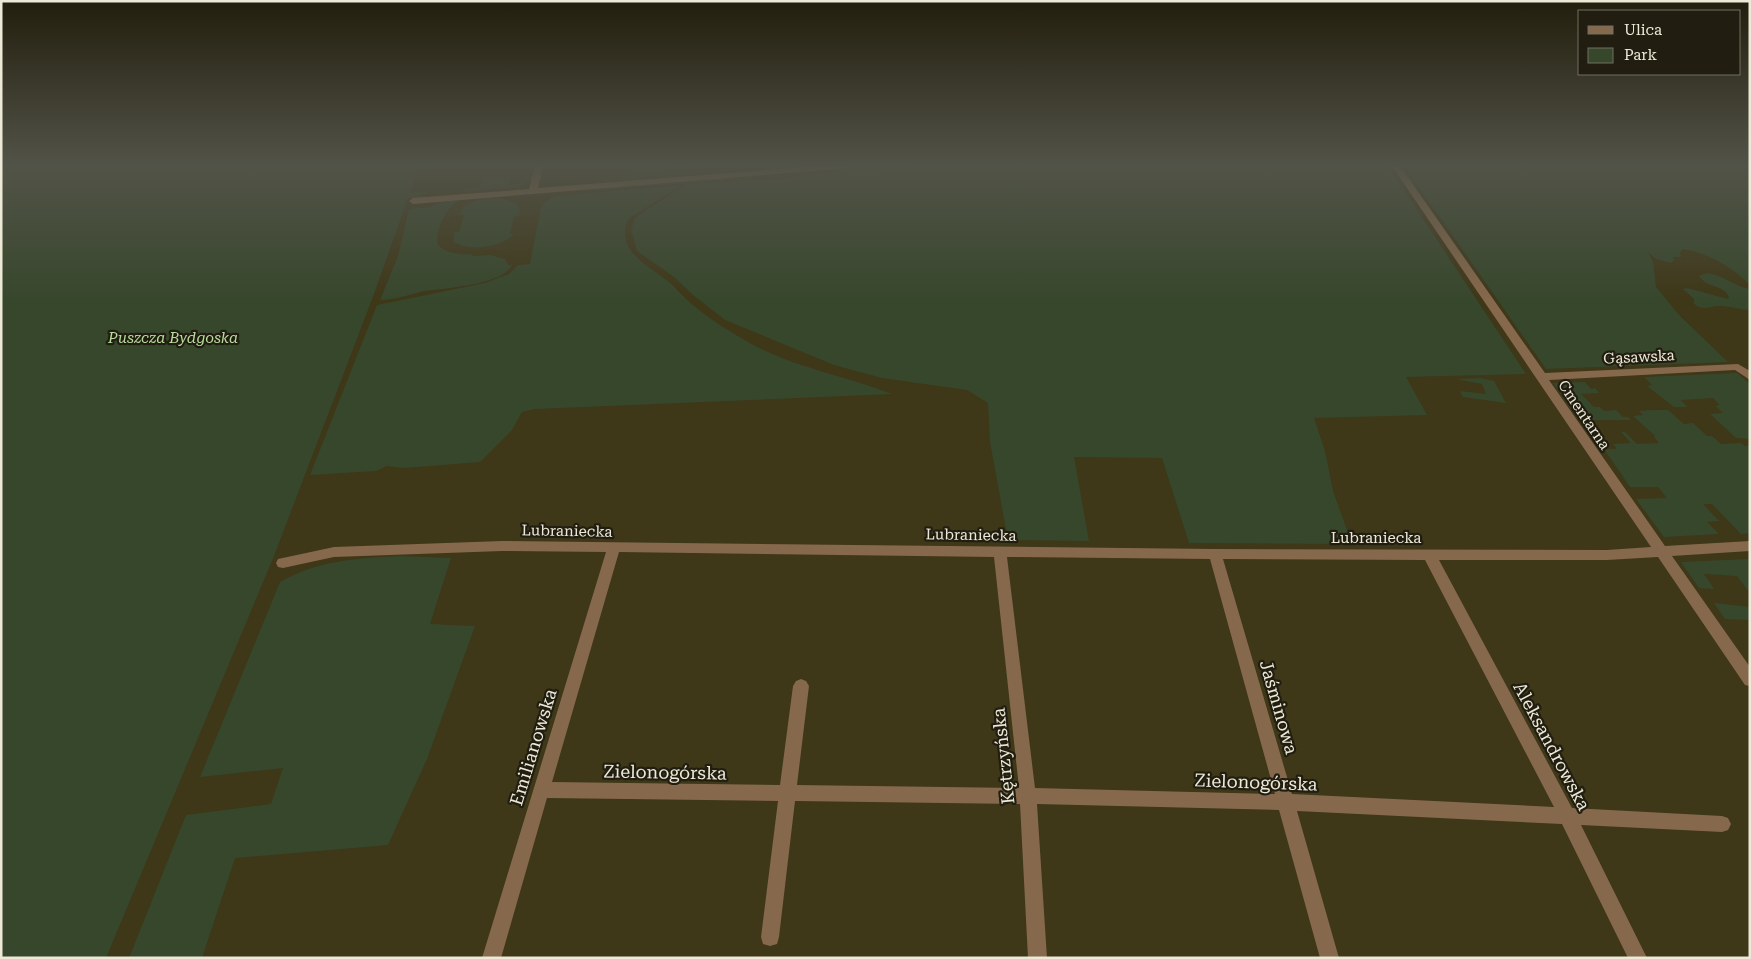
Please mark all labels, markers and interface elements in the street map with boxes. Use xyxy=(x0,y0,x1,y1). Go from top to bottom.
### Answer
legend xyxy=(1578,10,1741,75)
text: Ulica xyxy=(1624,21,1662,39)
text: Park xyxy=(1624,46,1658,64)
park label: Puszcza Bydgoska xyxy=(107,329,238,347)
street label: Gąsawska xyxy=(1603,346,1675,368)
street label: Cmentarna xyxy=(1554,377,1614,453)
street label: Lubraniecka xyxy=(521,521,613,541)
street label: Lubraniecka xyxy=(925,525,1017,545)
street label: Lubraniecka xyxy=(1331,529,1421,547)
street label: Jaśminowa xyxy=(1256,658,1303,757)
street label: Aleksandrowska xyxy=(1509,678,1595,814)
street label: Emilianowska xyxy=(505,686,561,808)
street label: Kętrzyńska xyxy=(987,707,1018,805)
street label: Zielonogórska xyxy=(603,760,727,784)
street label: Zielonogórska xyxy=(1194,769,1318,795)

